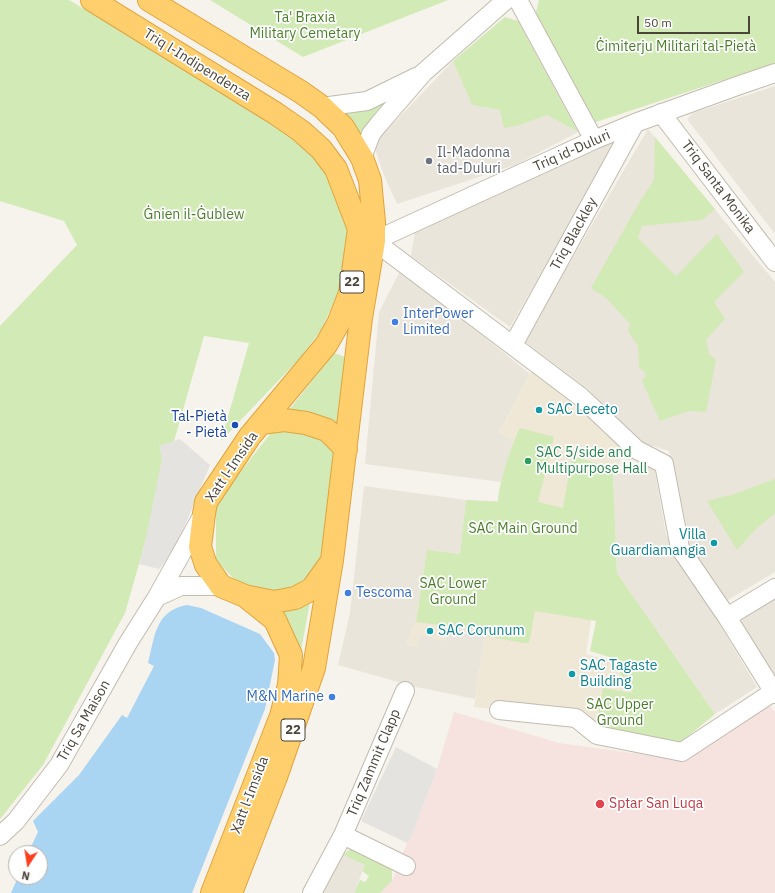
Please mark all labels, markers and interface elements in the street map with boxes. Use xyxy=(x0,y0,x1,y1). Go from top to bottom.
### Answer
scale bar xyxy=(639,8,752,34)
park label: Ta' Braxia Military Cemetary xyxy=(249,10,361,42)
text: 50 m xyxy=(644,15,672,30)
street label: Triq l-Indipendenza xyxy=(140,25,254,105)
park label: Ċimiterju Militari tal-Pietà xyxy=(596,39,756,55)
street label: Triq id-Duluri xyxy=(531,127,613,175)
street label: Triq Santa Monika xyxy=(678,137,758,237)
place label: Il-Madonna tad-Duluri xyxy=(437,145,510,178)
marker: Il-Madonna tad-Duluri xyxy=(424,156,434,166)
street label: Triq Blackley xyxy=(547,195,601,273)
park label: Ġnien il-Ġublew xyxy=(143,207,245,223)
road number: 22 xyxy=(340,271,364,293)
place label: InterPower Limited xyxy=(403,306,474,338)
marker: InterPower Limited xyxy=(390,317,400,327)
place label: SAC Leceto xyxy=(547,402,618,418)
marker: SAC Leceto xyxy=(534,405,544,415)
place label: Tal-Pietà - Pietà xyxy=(171,409,227,442)
marker: Tal-Pietà - Pietà xyxy=(230,420,240,430)
street label: Xatt l-Imsida xyxy=(202,429,262,505)
place label: SAC 5/side and Multipurpose Hall xyxy=(536,445,647,478)
marker: SAC 5/side and Multipurpose Hall xyxy=(523,456,533,466)
park label: SAC Main Ground xyxy=(468,521,578,537)
place label: Villa Guardiamangia xyxy=(611,527,706,560)
marker: Villa Guardiamangia xyxy=(709,538,719,548)
park label: SAC Lower Ground xyxy=(419,576,487,608)
place label: Tescoma xyxy=(356,585,412,601)
marker: Tescoma xyxy=(343,588,353,598)
place label: SAC Corunum xyxy=(438,623,525,639)
marker: SAC Corunum xyxy=(425,626,435,636)
place label: SAC Tagaste Building xyxy=(580,658,657,690)
marker: SAC Tagaste Building xyxy=(567,669,577,679)
street label: Triq Sa Maison xyxy=(54,677,114,765)
place label: M&N Marine xyxy=(247,689,324,705)
marker: M&N Marine xyxy=(327,692,337,702)
park label: SAC Upper Ground xyxy=(586,697,654,730)
street label: Triq Zammit Clapp xyxy=(344,707,404,819)
road number: 22 xyxy=(281,719,305,741)
street label: Xatt l-Imsida xyxy=(228,754,272,836)
place label: Sptar San Luqa xyxy=(609,796,703,812)
marker: Sptar San Luqa xyxy=(594,798,606,810)
north arrow xyxy=(8,845,48,885)
text: N xyxy=(20,868,31,883)

